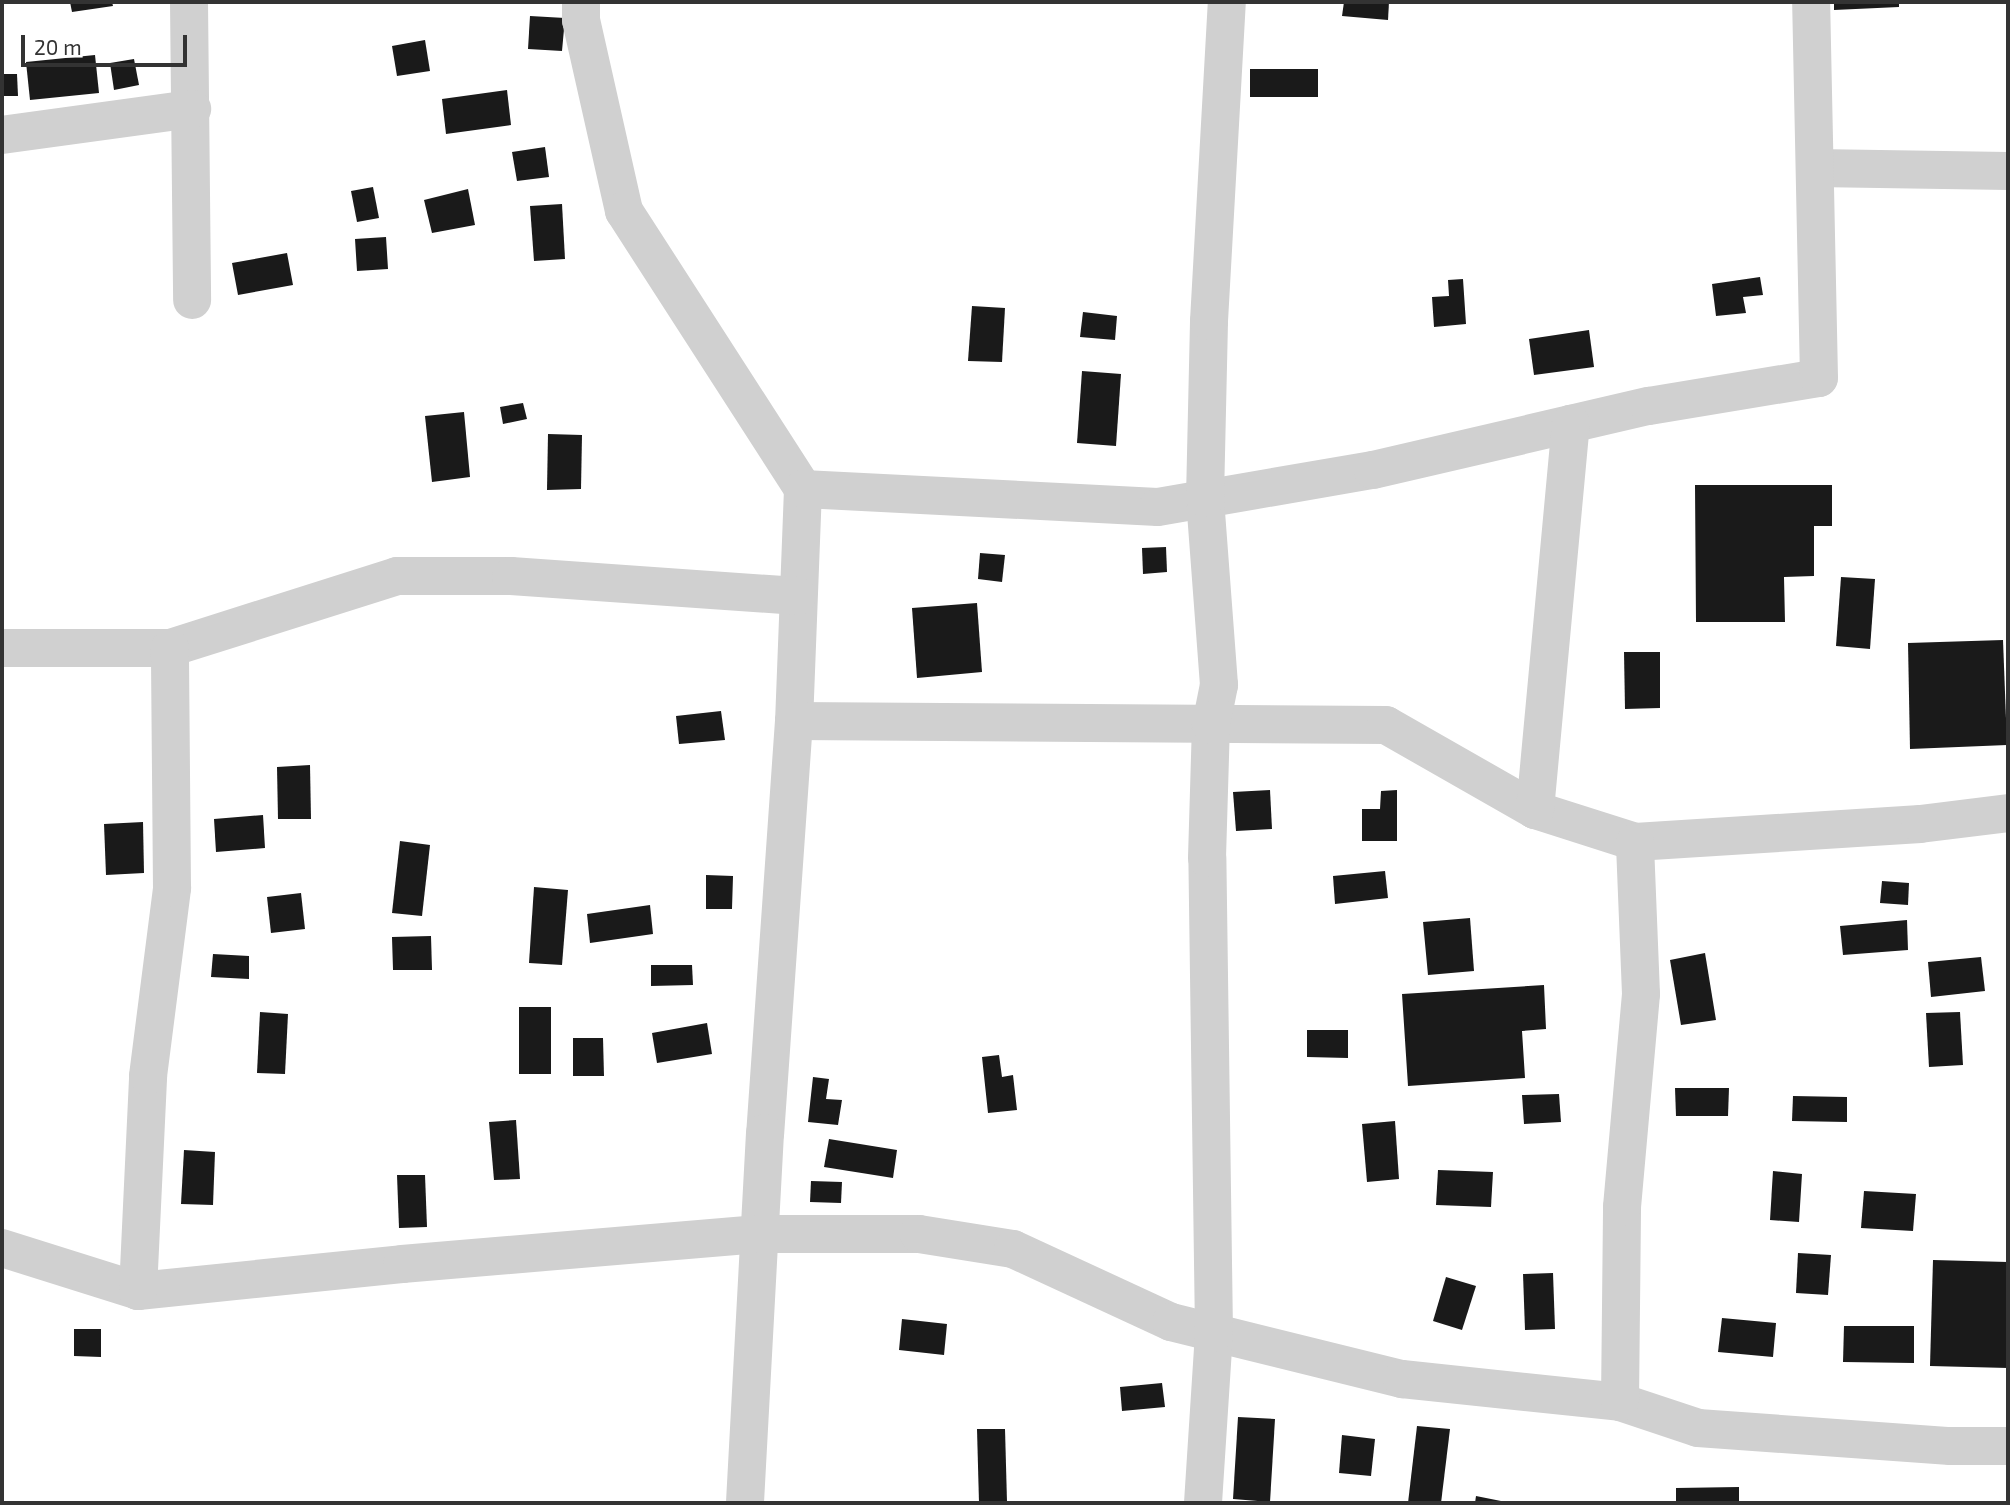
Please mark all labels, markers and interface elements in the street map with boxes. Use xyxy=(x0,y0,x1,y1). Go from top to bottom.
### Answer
scale bar xyxy=(24,21,191,65)
text: 20 m xyxy=(34,34,82,59)

